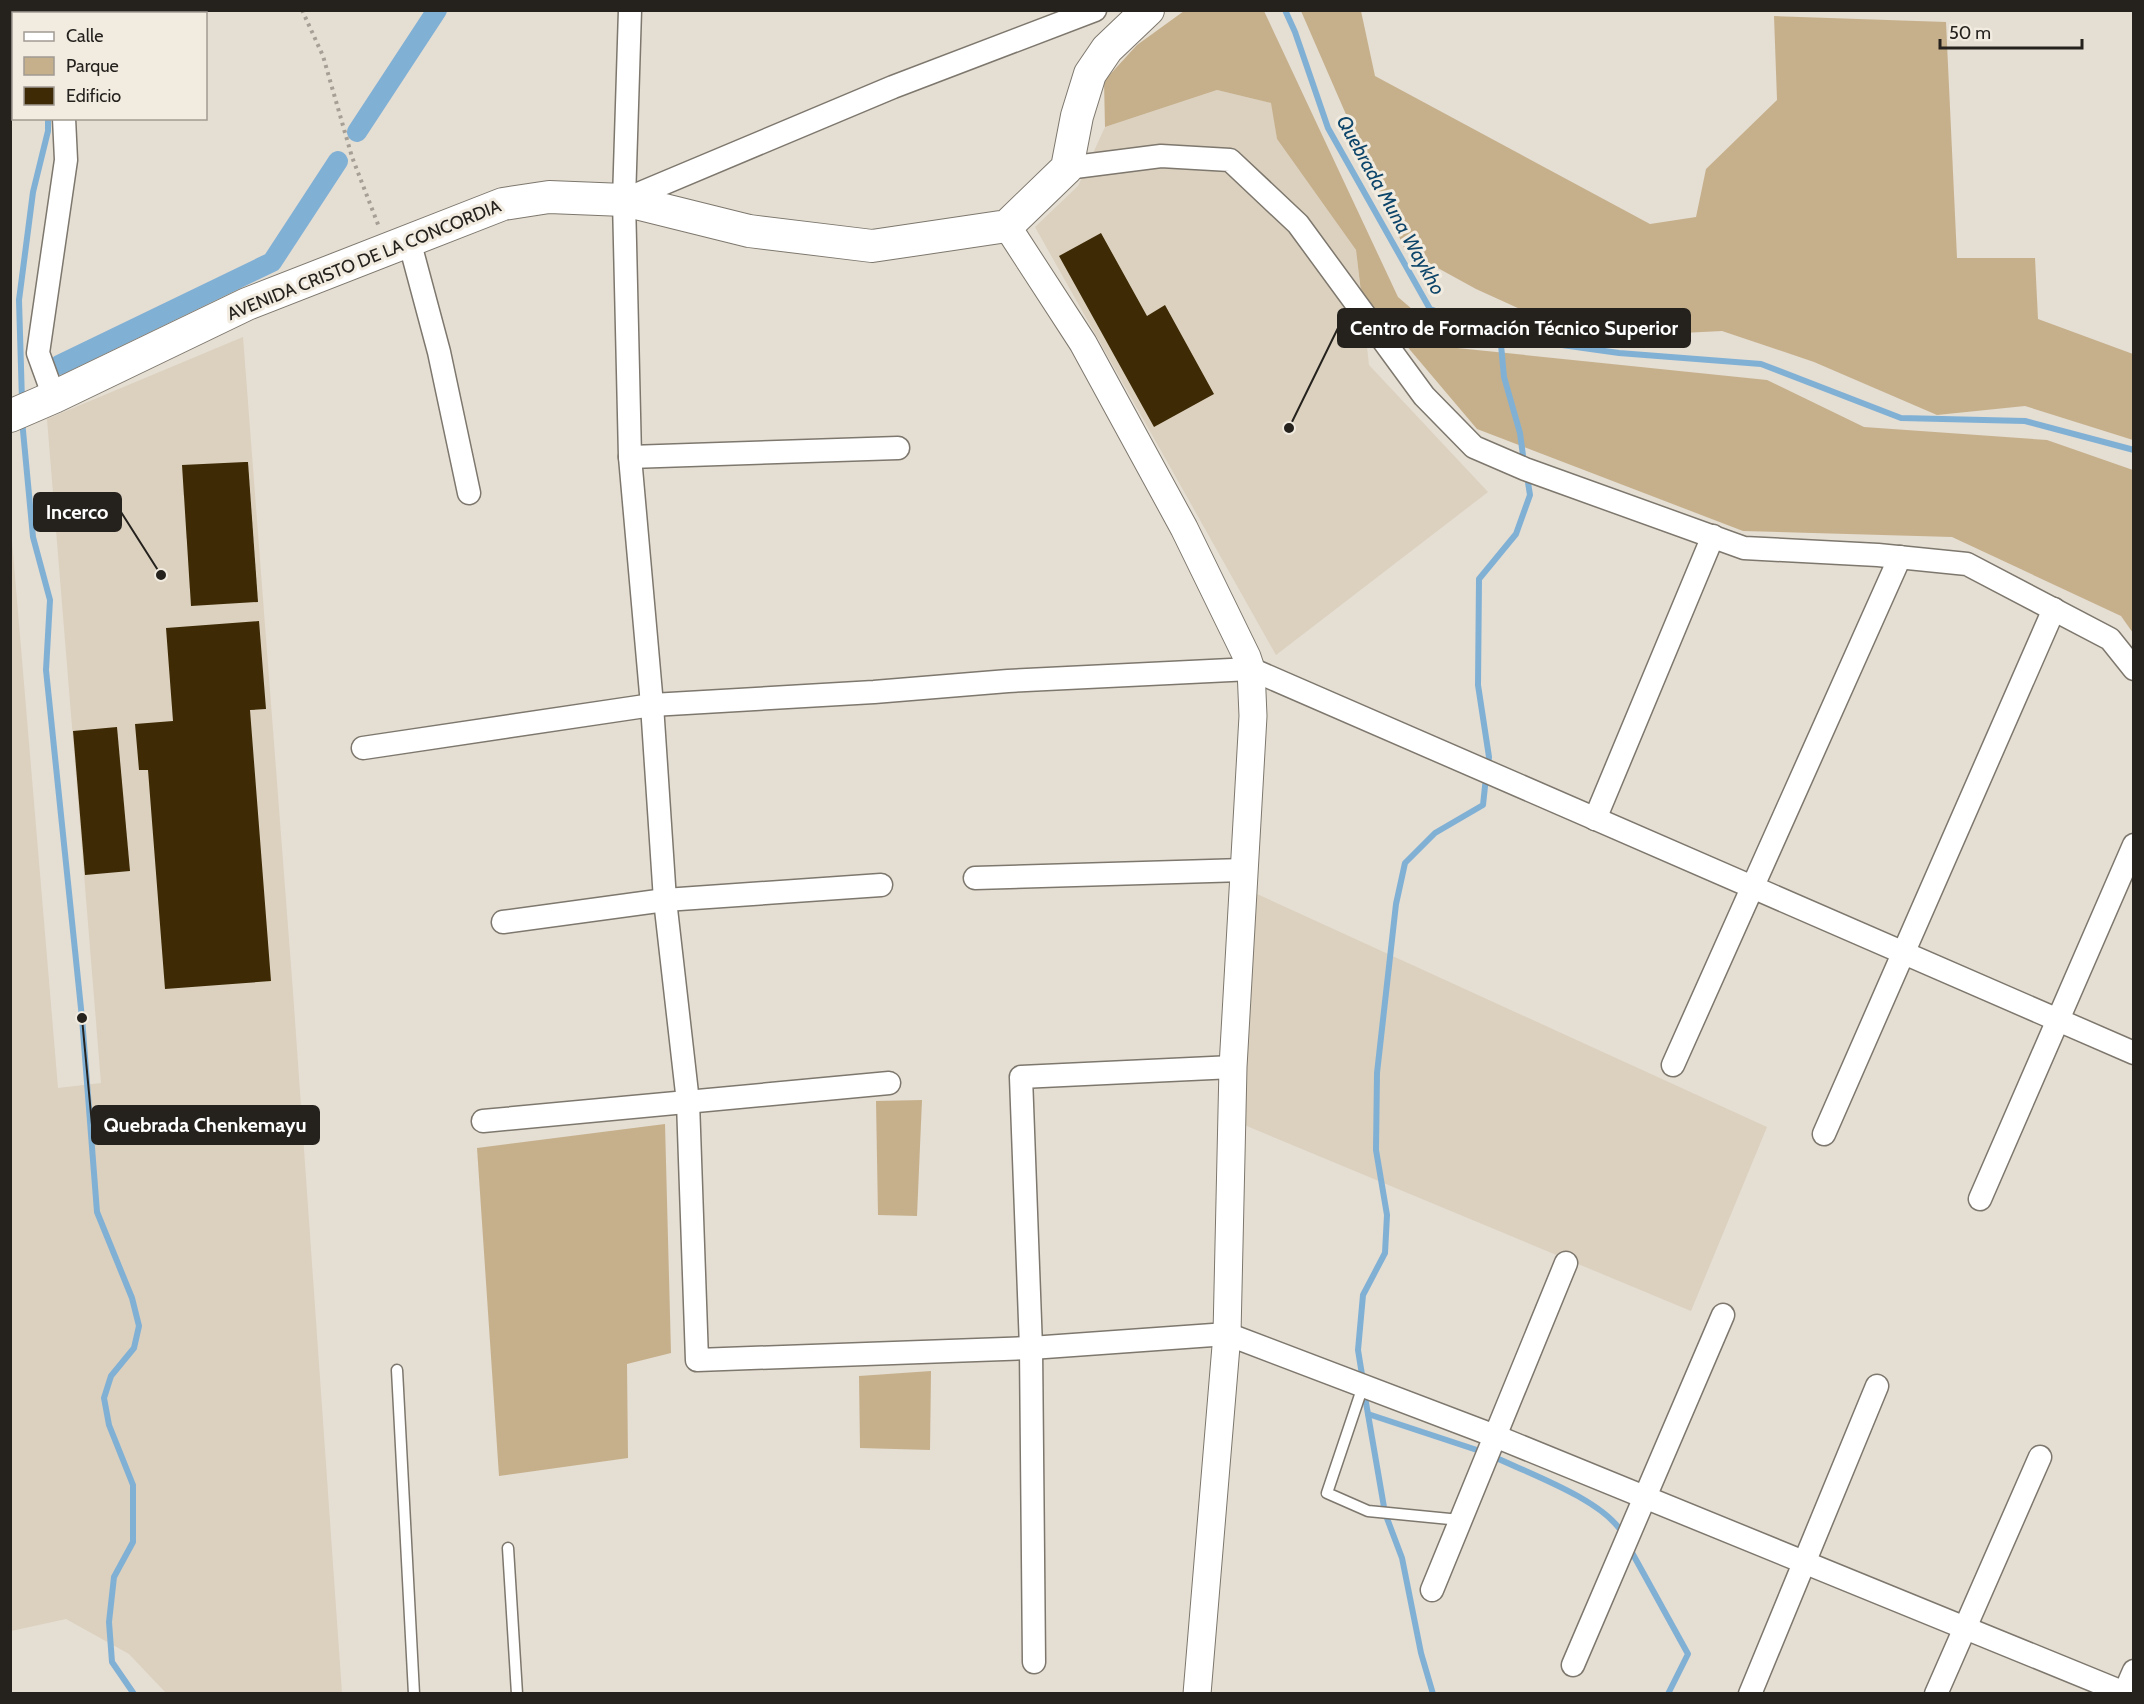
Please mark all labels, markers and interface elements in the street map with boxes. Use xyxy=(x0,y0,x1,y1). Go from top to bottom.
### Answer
legend xyxy=(12,12,207,120)
scale bar xyxy=(1940,12,2082,50)
text: 50 m xyxy=(1949,22,1991,44)
text: Calle xyxy=(66,25,103,47)
text: Parque xyxy=(66,55,119,77)
text: Edificio xyxy=(66,85,121,107)
water label: Quebrada Muna Waykho xyxy=(1332,111,1450,299)
street label: AVENIDA CRISTO DE LA CONCORDIA xyxy=(224,195,504,325)
callout: Centro de Formación Técnico Superior xyxy=(1338,309,1690,347)
text: Centro de Formación Técnico Superior xyxy=(1350,316,1678,340)
callout: Incerco xyxy=(34,493,121,531)
text: Incerco xyxy=(46,500,108,524)
callout: Quebrada Chenkemayu xyxy=(92,1106,319,1144)
text: Quebrada Chenkemayu xyxy=(104,1113,307,1137)

